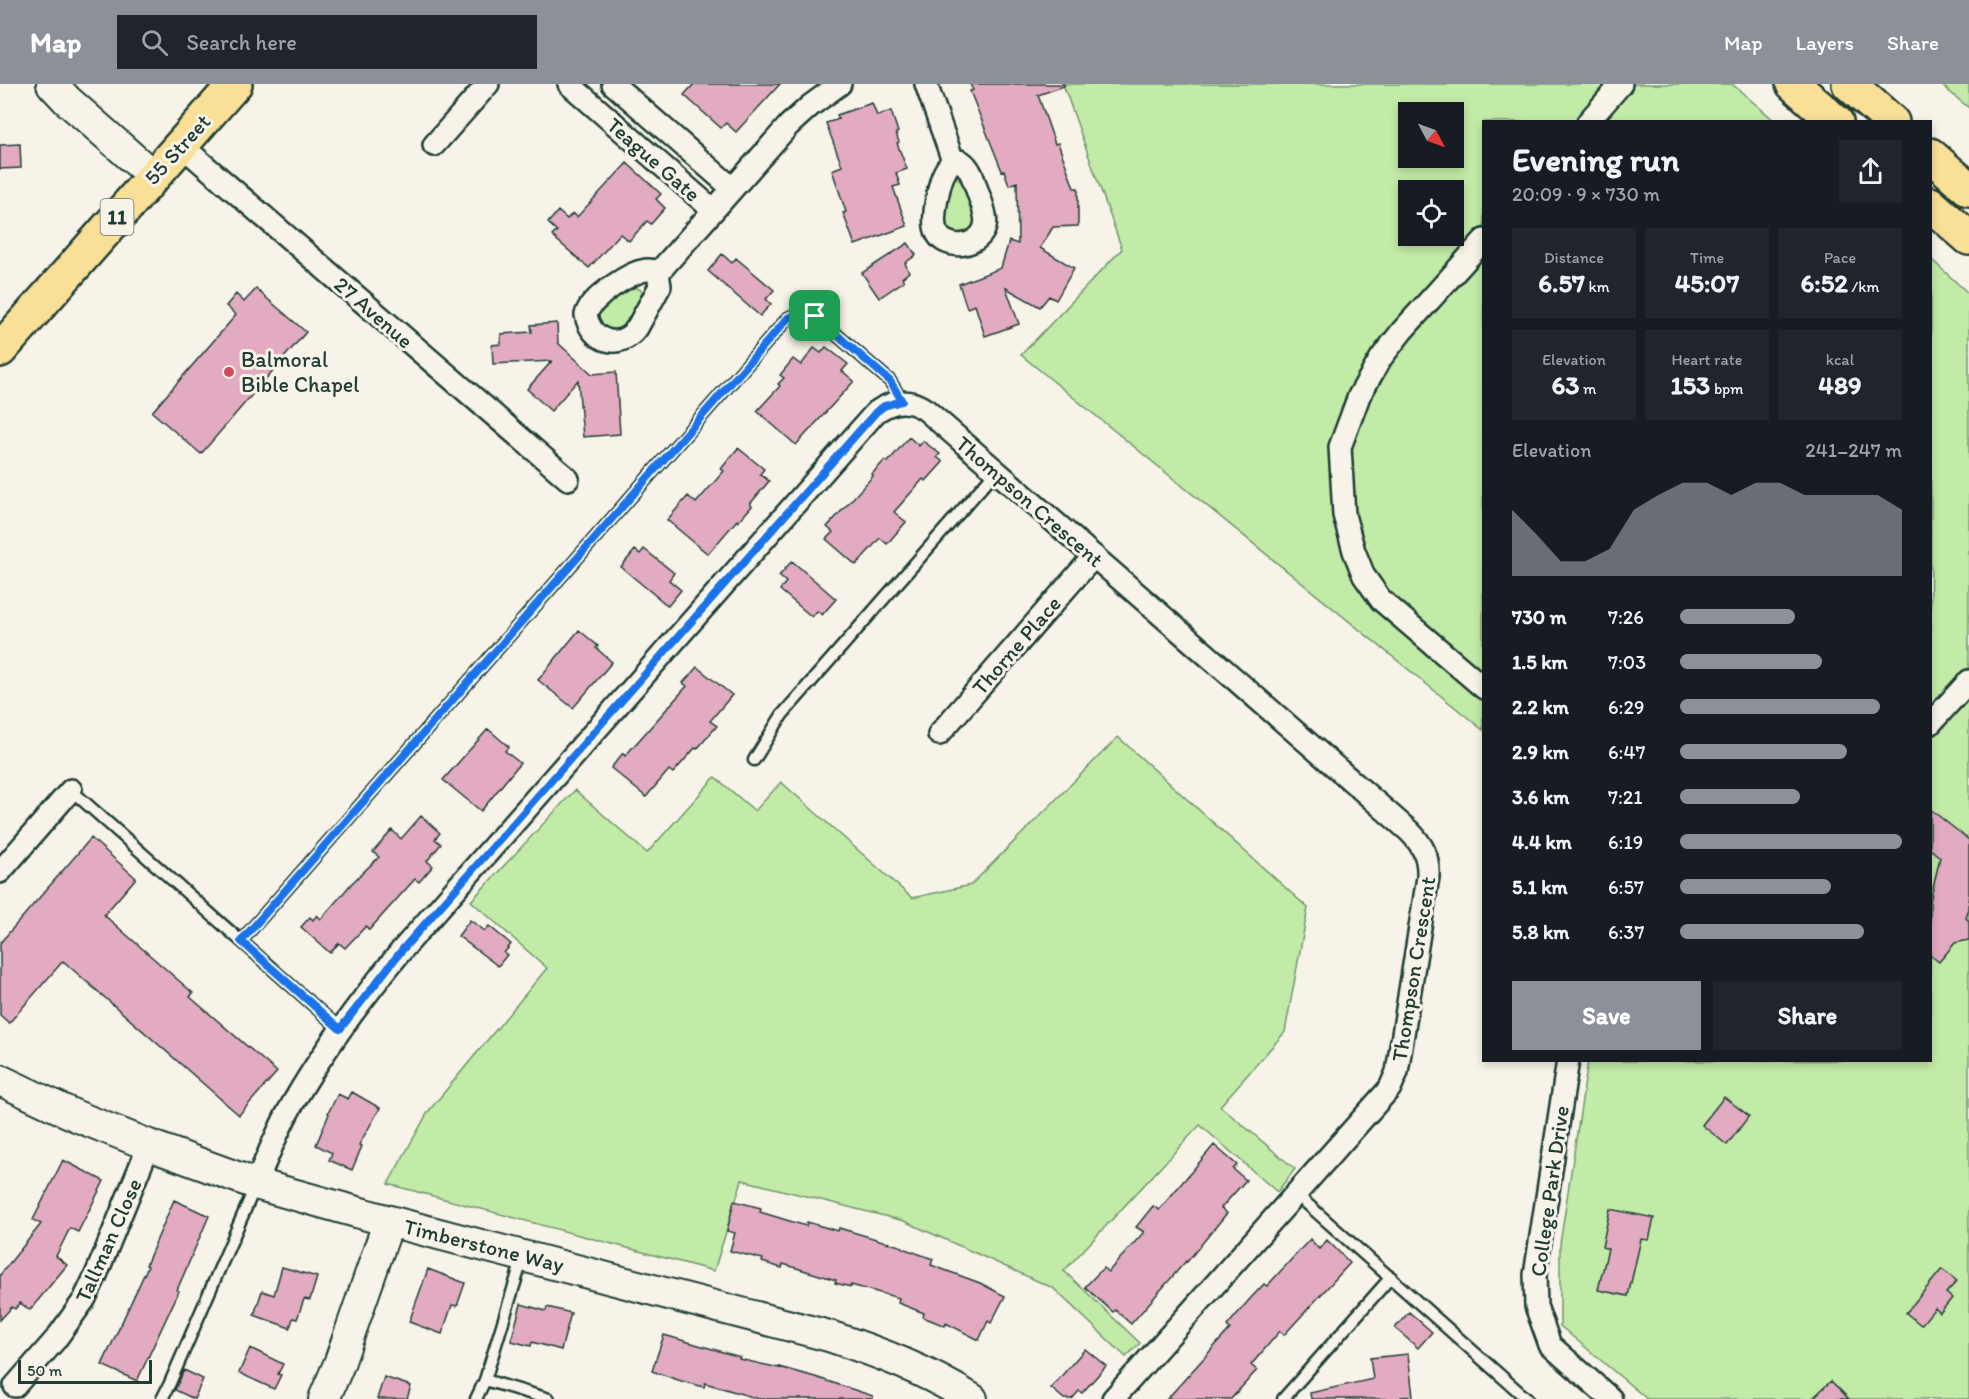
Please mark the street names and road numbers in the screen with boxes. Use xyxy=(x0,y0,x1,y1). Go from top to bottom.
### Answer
street label: 55 Street xyxy=(138,108,216,190)
street label: Teague Gate xyxy=(601,111,706,207)
road number: 11 xyxy=(100,199,134,235)
street label: 27 Avenue xyxy=(329,271,419,354)
street label: Thompson Crescent xyxy=(950,430,1109,573)
street label: Thorne Place xyxy=(966,590,1067,700)
street label: Thompson Crescent xyxy=(1386,875,1441,1064)
street label: College Park Drive xyxy=(1524,1104,1575,1278)
street label: Tallman Close xyxy=(69,1174,148,1306)
street label: Timberstone Way xyxy=(401,1213,567,1279)

